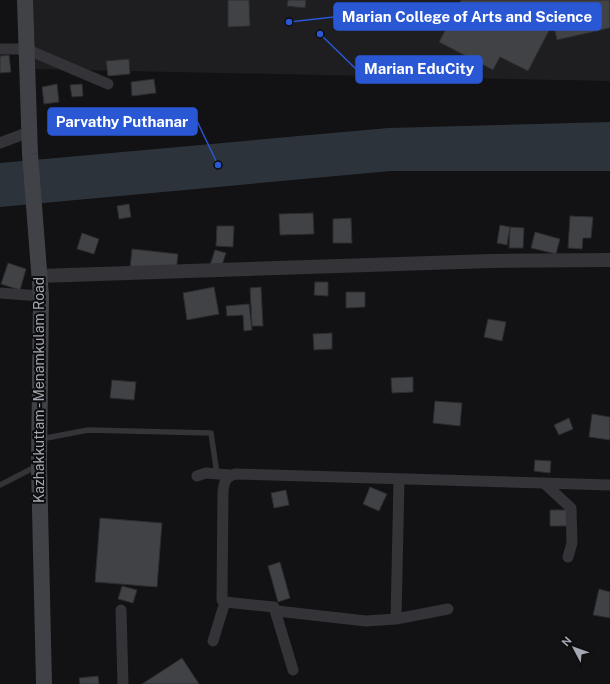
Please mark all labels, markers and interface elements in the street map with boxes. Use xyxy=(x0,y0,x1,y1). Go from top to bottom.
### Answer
callout: Marian College of Arts and Science xyxy=(334,3,601,30)
text: Marian College of Arts and Science xyxy=(342,8,592,25)
callout: Marian EduCity xyxy=(356,56,482,83)
text: Marian EduCity xyxy=(364,60,475,77)
callout: Parvathy Puthanar xyxy=(48,108,197,135)
text: Parvathy Puthanar xyxy=(56,113,188,130)
street label: Kazhakkuttam - Menamkulam Road xyxy=(31,277,47,503)
north arrow xyxy=(554,628,594,668)
text: N xyxy=(559,634,574,649)

